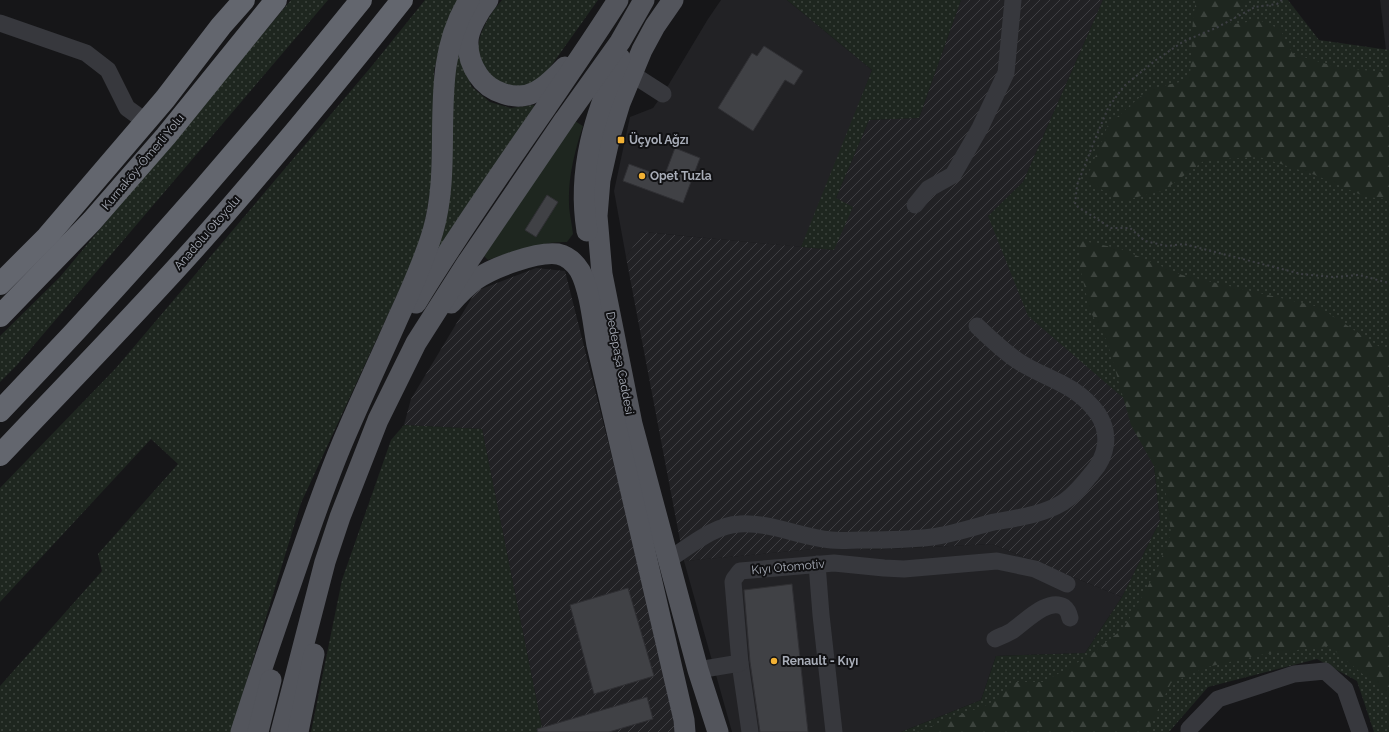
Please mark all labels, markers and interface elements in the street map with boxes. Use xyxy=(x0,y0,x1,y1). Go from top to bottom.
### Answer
street label: Kurnaköy-Ömerli Yolu xyxy=(99,111,187,213)
place label: Üçyol Ağzı xyxy=(629,132,689,147)
marker: Üçyol Ağzı xyxy=(616,135,626,145)
place label: Opet Tuzla xyxy=(650,169,712,183)
marker: Opet Tuzla xyxy=(637,171,647,181)
street label: Anadolu Otoyolu xyxy=(171,193,243,273)
street label: Dedepaşa Caddesi xyxy=(603,310,637,416)
street label: Kıyı Otomotiv xyxy=(751,557,826,577)
place label: Renault - Kıyı xyxy=(782,654,858,668)
marker: Renault - Kıyı xyxy=(769,656,779,666)

